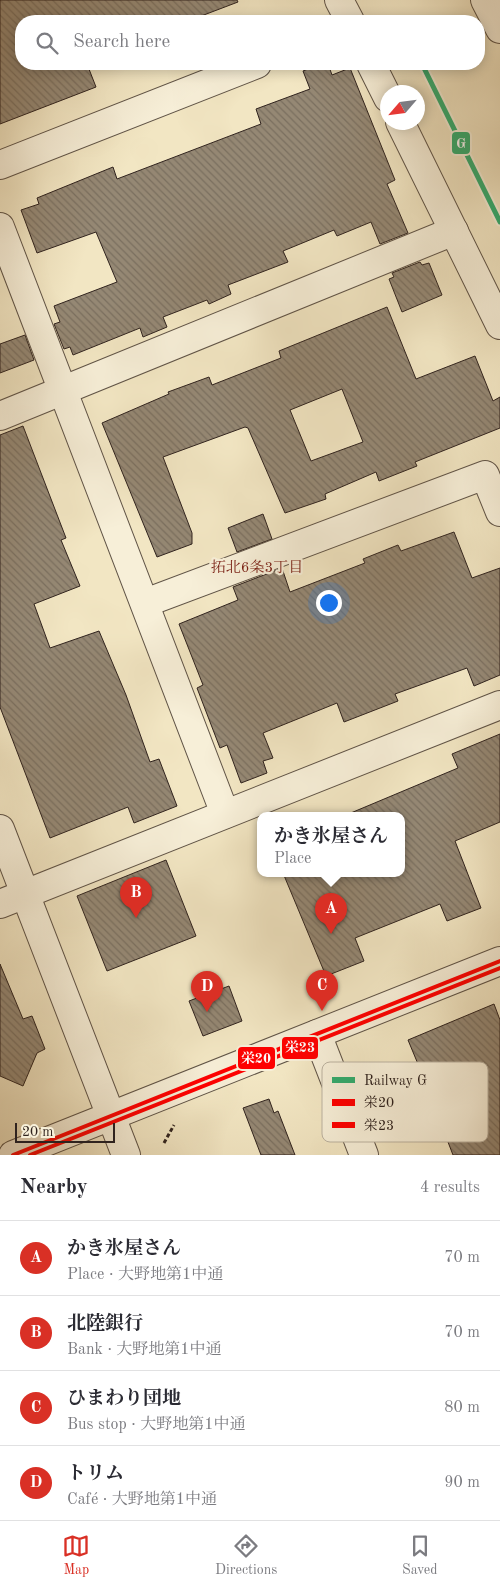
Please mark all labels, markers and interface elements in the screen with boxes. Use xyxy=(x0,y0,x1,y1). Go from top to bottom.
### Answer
search box xyxy=(15,15,485,70)
icon: search xyxy=(33,29,61,57)
text: Search here xyxy=(73,33,170,52)
north arrow xyxy=(380,85,425,130)
line badge: G xyxy=(451,131,471,155)
text: G xyxy=(456,137,466,151)
district label: 拓北6条3丁目 xyxy=(211,559,303,576)
your location xyxy=(316,590,342,616)
popup xyxy=(257,812,405,877)
text: かき氷屋さん xyxy=(274,828,388,847)
text: Place xyxy=(274,851,311,867)
pin: B xyxy=(120,877,152,918)
pin: A xyxy=(315,893,347,934)
pin: C xyxy=(306,970,338,1011)
pin: D xyxy=(191,971,223,1012)
line badge: 栄23 xyxy=(281,1036,319,1060)
text: 栄23 xyxy=(285,1040,315,1055)
line badge: 栄20 xyxy=(237,1046,276,1070)
text: 栄20 xyxy=(241,1051,271,1066)
legend xyxy=(322,1062,488,1142)
text: Railway G xyxy=(364,1074,427,1088)
text: 栄20 xyxy=(364,1095,394,1110)
text: 栄23 xyxy=(364,1118,394,1133)
scale bar xyxy=(15,1120,115,1143)
text: 20 m xyxy=(22,1125,53,1139)
text: Nearby xyxy=(20,1177,88,1198)
text: 4 results xyxy=(420,1180,480,1196)
text: かき氷屋さん xyxy=(67,1240,181,1259)
text: A xyxy=(30,1250,42,1266)
text: 70 m xyxy=(444,1250,480,1266)
text: Place · 大野地第1中通 xyxy=(67,1267,223,1283)
text: 北陸銀行 xyxy=(67,1315,143,1334)
text: B xyxy=(30,1325,42,1341)
text: 70 m xyxy=(444,1325,480,1341)
text: Bank · 大野地第1中通 xyxy=(67,1342,222,1358)
text: ひまわり団地 xyxy=(67,1390,181,1409)
text: C xyxy=(31,1400,41,1416)
text: 80 m xyxy=(444,1400,480,1416)
text: Bus stop · 大野地第1中通 xyxy=(67,1417,246,1433)
text: トリム xyxy=(67,1465,124,1484)
text: D xyxy=(30,1475,42,1491)
text: 90 m xyxy=(444,1475,480,1491)
text: Café · 大野地第1中通 xyxy=(67,1492,217,1508)
tab: Map xyxy=(62,1532,90,1579)
tab: Directions xyxy=(215,1532,277,1579)
tab: Saved xyxy=(402,1532,438,1579)

